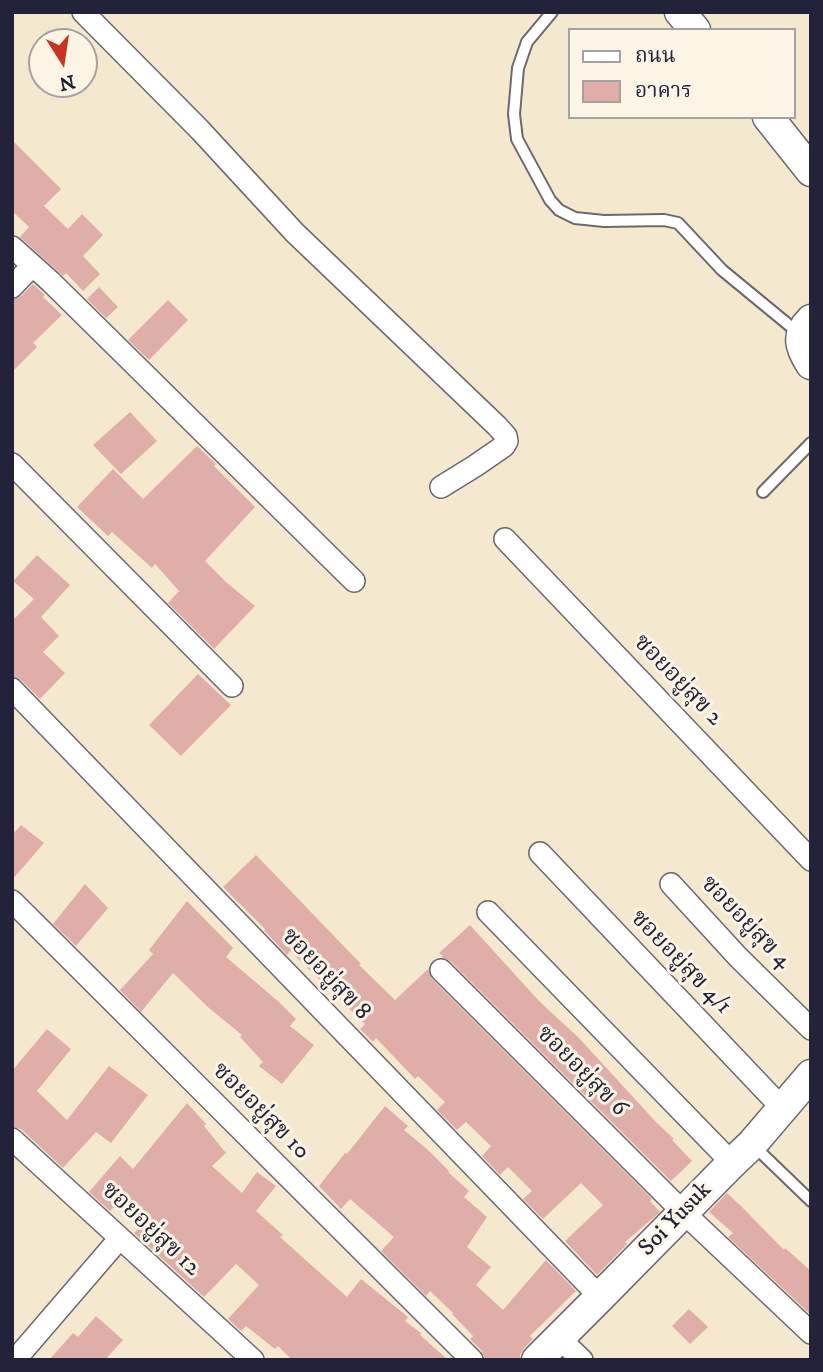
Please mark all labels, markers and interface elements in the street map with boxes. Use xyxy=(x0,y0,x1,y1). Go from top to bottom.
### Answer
north arrow xyxy=(28,28,98,98)
legend xyxy=(568,28,795,119)
text: ถนน xyxy=(635,43,676,69)
text: N xyxy=(57,69,77,95)
text: อาคาร xyxy=(635,78,692,104)
street label: ซอยอยู่สุข 2 xyxy=(626,629,728,733)
street label: ซอยอยู่สุข 4 xyxy=(694,870,796,976)
street label: ซอยอยู่สุข 4/1 xyxy=(623,905,737,1021)
street label: ซอยอยู่สุข 8 xyxy=(274,923,376,1027)
street label: ซอยอยู่สุข 6 xyxy=(529,1020,633,1124)
street label: ซอยอยู่สุข 10 xyxy=(205,1057,315,1167)
street label: ซอยอยู่สุข 12 xyxy=(94,1177,206,1283)
street label: Soi Yusuk xyxy=(634,1177,718,1263)

